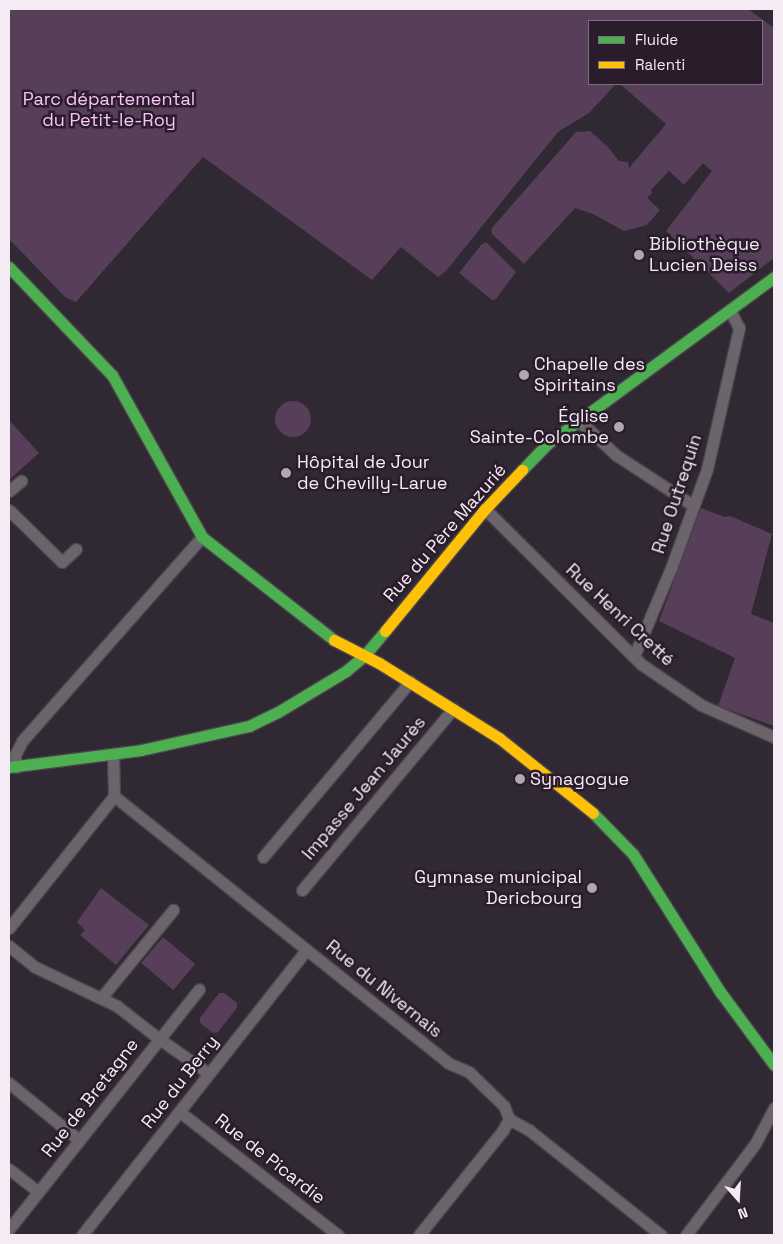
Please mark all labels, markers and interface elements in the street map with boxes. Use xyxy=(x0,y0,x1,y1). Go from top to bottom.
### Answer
legend xyxy=(588,20,763,85)
text: Fluide xyxy=(635,30,678,49)
text: Ralenti xyxy=(635,55,685,74)
park label: Parc départemental du Petit-le-Roy xyxy=(23,89,195,132)
place label: Bibliothèque Lucien Deiss xyxy=(649,234,760,276)
marker: Bibliothèque Lucien Deiss xyxy=(633,249,645,261)
place label: Chapelle des Spiritains xyxy=(534,354,645,396)
marker: Chapelle des Spiritains xyxy=(518,369,530,381)
place label: Église Sainte-Colombe xyxy=(470,406,609,448)
marker: Église Sainte-Colombe xyxy=(613,421,625,433)
street label: Rue Outrequin xyxy=(648,432,706,556)
place label: Hôpital de Jour de Chevilly-Larue xyxy=(297,452,448,494)
street label: Rue du Père Mazurié xyxy=(379,460,511,606)
marker: Hôpital de Jour de Chevilly-Larue xyxy=(279,466,293,480)
street label: Rue Henri Cretté xyxy=(561,559,679,671)
street label: Impasse Jean Jaurès xyxy=(298,712,430,864)
place label: Synagogue xyxy=(530,768,629,790)
marker: Synagogue xyxy=(514,773,526,785)
place label: Gymnase municipal Dericbourg xyxy=(414,867,582,910)
marker: Gymnase municipal Dericbourg xyxy=(586,882,598,894)
street label: Rue du Nivernais xyxy=(322,936,446,1042)
street label: Rue du Berry xyxy=(137,1031,223,1133)
street label: Rue de Bretagne xyxy=(37,1034,143,1162)
street label: Rue de Picardie xyxy=(211,1109,329,1209)
north arrow xyxy=(713,1174,763,1224)
text: N xyxy=(736,1203,750,1223)

